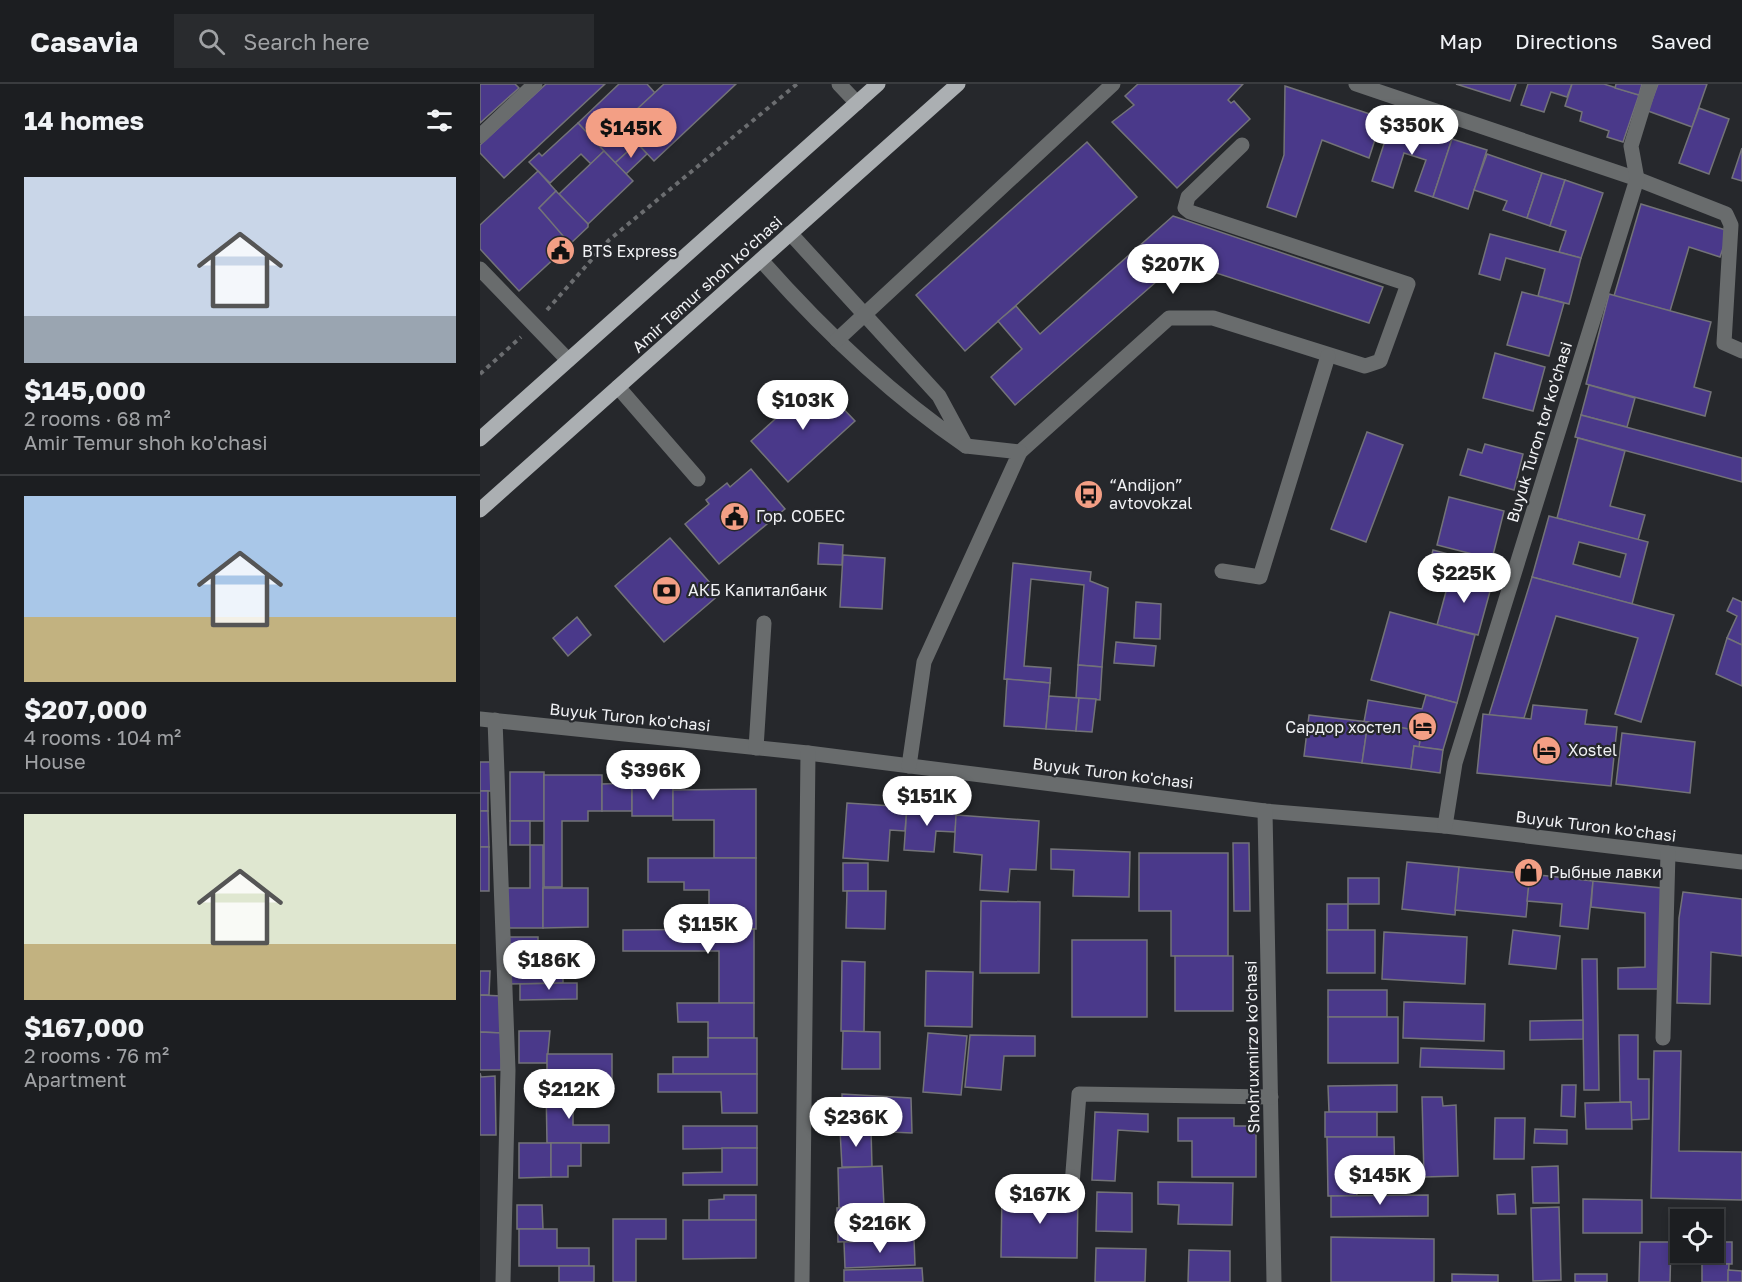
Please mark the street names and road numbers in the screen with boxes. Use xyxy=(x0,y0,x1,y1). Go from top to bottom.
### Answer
street label: Amir Temur shoh ko'chasi xyxy=(628,211,786,357)
street label: Buyuk Turon tor ko'chasi xyxy=(1502,339,1576,525)
street label: Buyuk Turon ko'chasi xyxy=(549,699,711,735)
street label: Buyuk Turon ko'chasi xyxy=(1032,753,1194,793)
street label: Buyuk Turon ko'chasi xyxy=(1515,806,1677,846)
street label: Shohruxmirzo ko'chasi xyxy=(1240,960,1264,1134)

